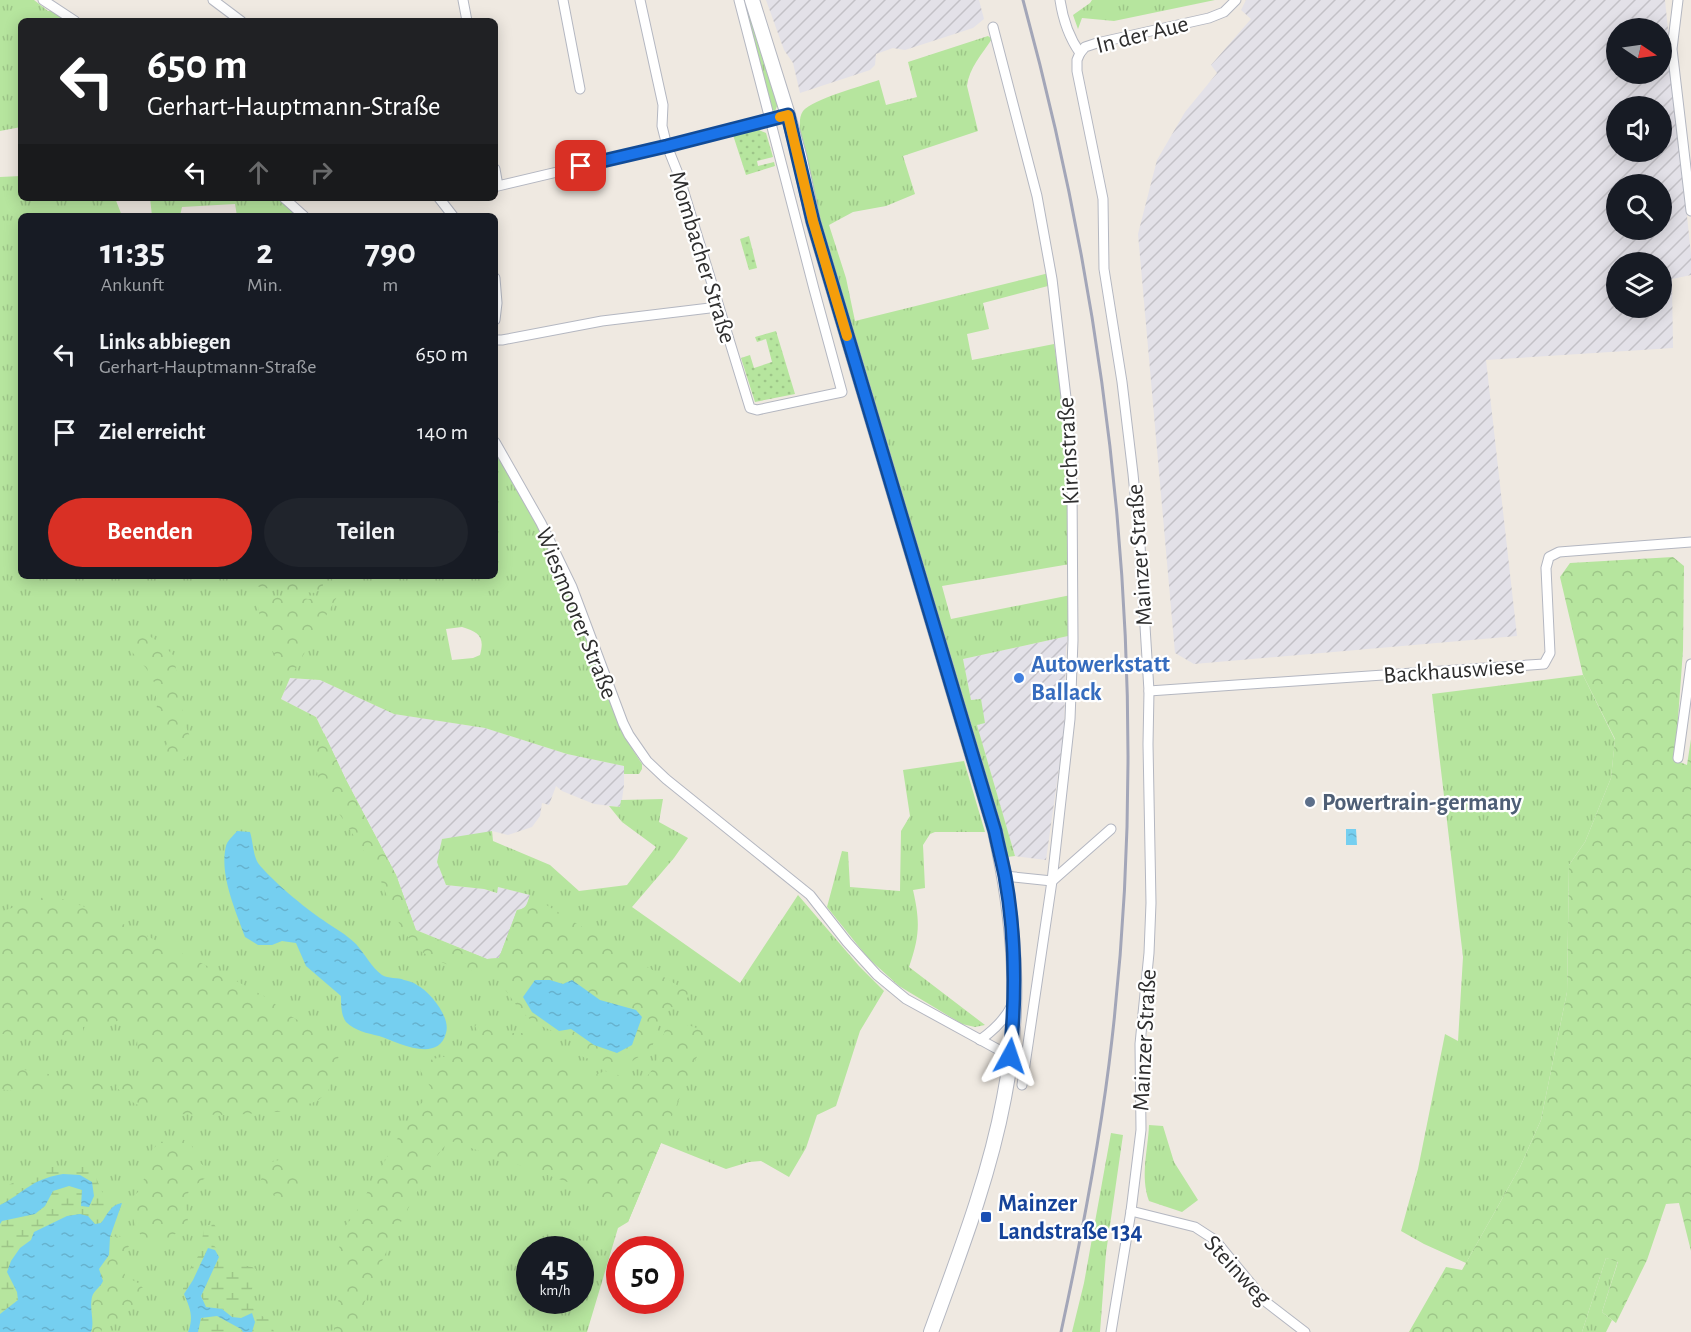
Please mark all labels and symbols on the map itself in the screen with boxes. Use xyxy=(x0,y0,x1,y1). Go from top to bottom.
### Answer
street label: In der Aue xyxy=(1094,12,1191,58)
north arrow xyxy=(1606,18,1672,84)
pin xyxy=(555,140,606,191)
street label: Mombacher Straße xyxy=(664,168,740,346)
street label: Kirchstraße xyxy=(1054,396,1084,505)
street label: Mainzer Straße xyxy=(1123,483,1157,627)
street label: Wiesmoorer Straße xyxy=(531,524,621,702)
place label: Autowerkstatt Ballack xyxy=(1031,653,1170,705)
street label: Backhauswiese xyxy=(1382,654,1526,688)
marker: Autowerkstatt Ballack xyxy=(1012,671,1026,685)
place label: Powertrain-germany xyxy=(1322,791,1522,815)
marker: Powertrain-germany xyxy=(1303,795,1317,809)
street label: Mainzer Straße xyxy=(1129,968,1161,1112)
position arrow xyxy=(978,1024,1042,1088)
place label: Mainzer Landstraße 134 xyxy=(998,1192,1142,1244)
marker: Mainzer Landstraße 134 xyxy=(979,1210,993,1224)
street label: Steinweg xyxy=(1199,1231,1276,1310)
speed limit sign: 50 xyxy=(606,1236,684,1314)

